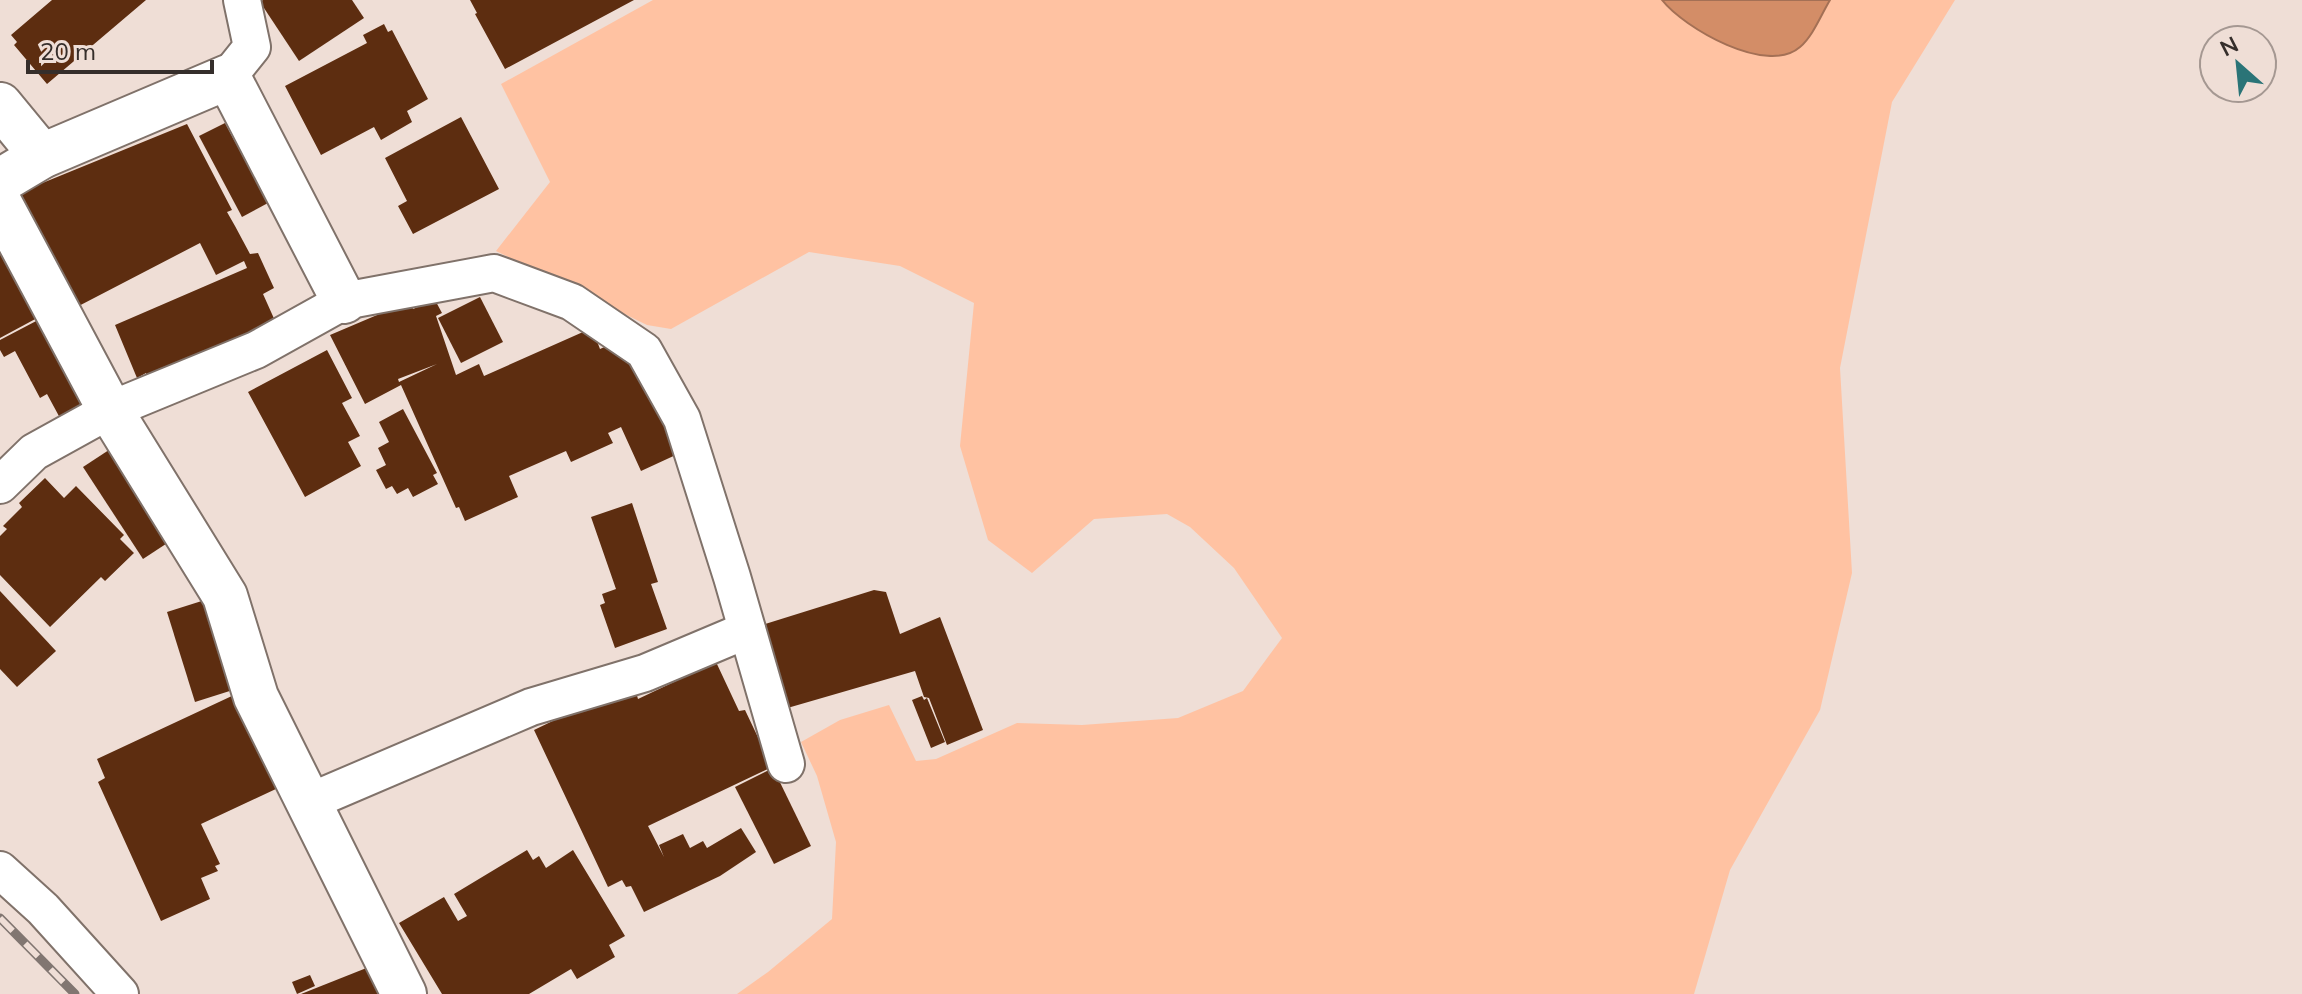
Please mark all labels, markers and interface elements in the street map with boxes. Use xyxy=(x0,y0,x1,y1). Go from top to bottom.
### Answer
scale bar xyxy=(28,24,212,74)
north arrow xyxy=(2198,24,2278,104)
text: N xyxy=(2215,30,2243,62)
text: 20 m xyxy=(40,36,96,66)

